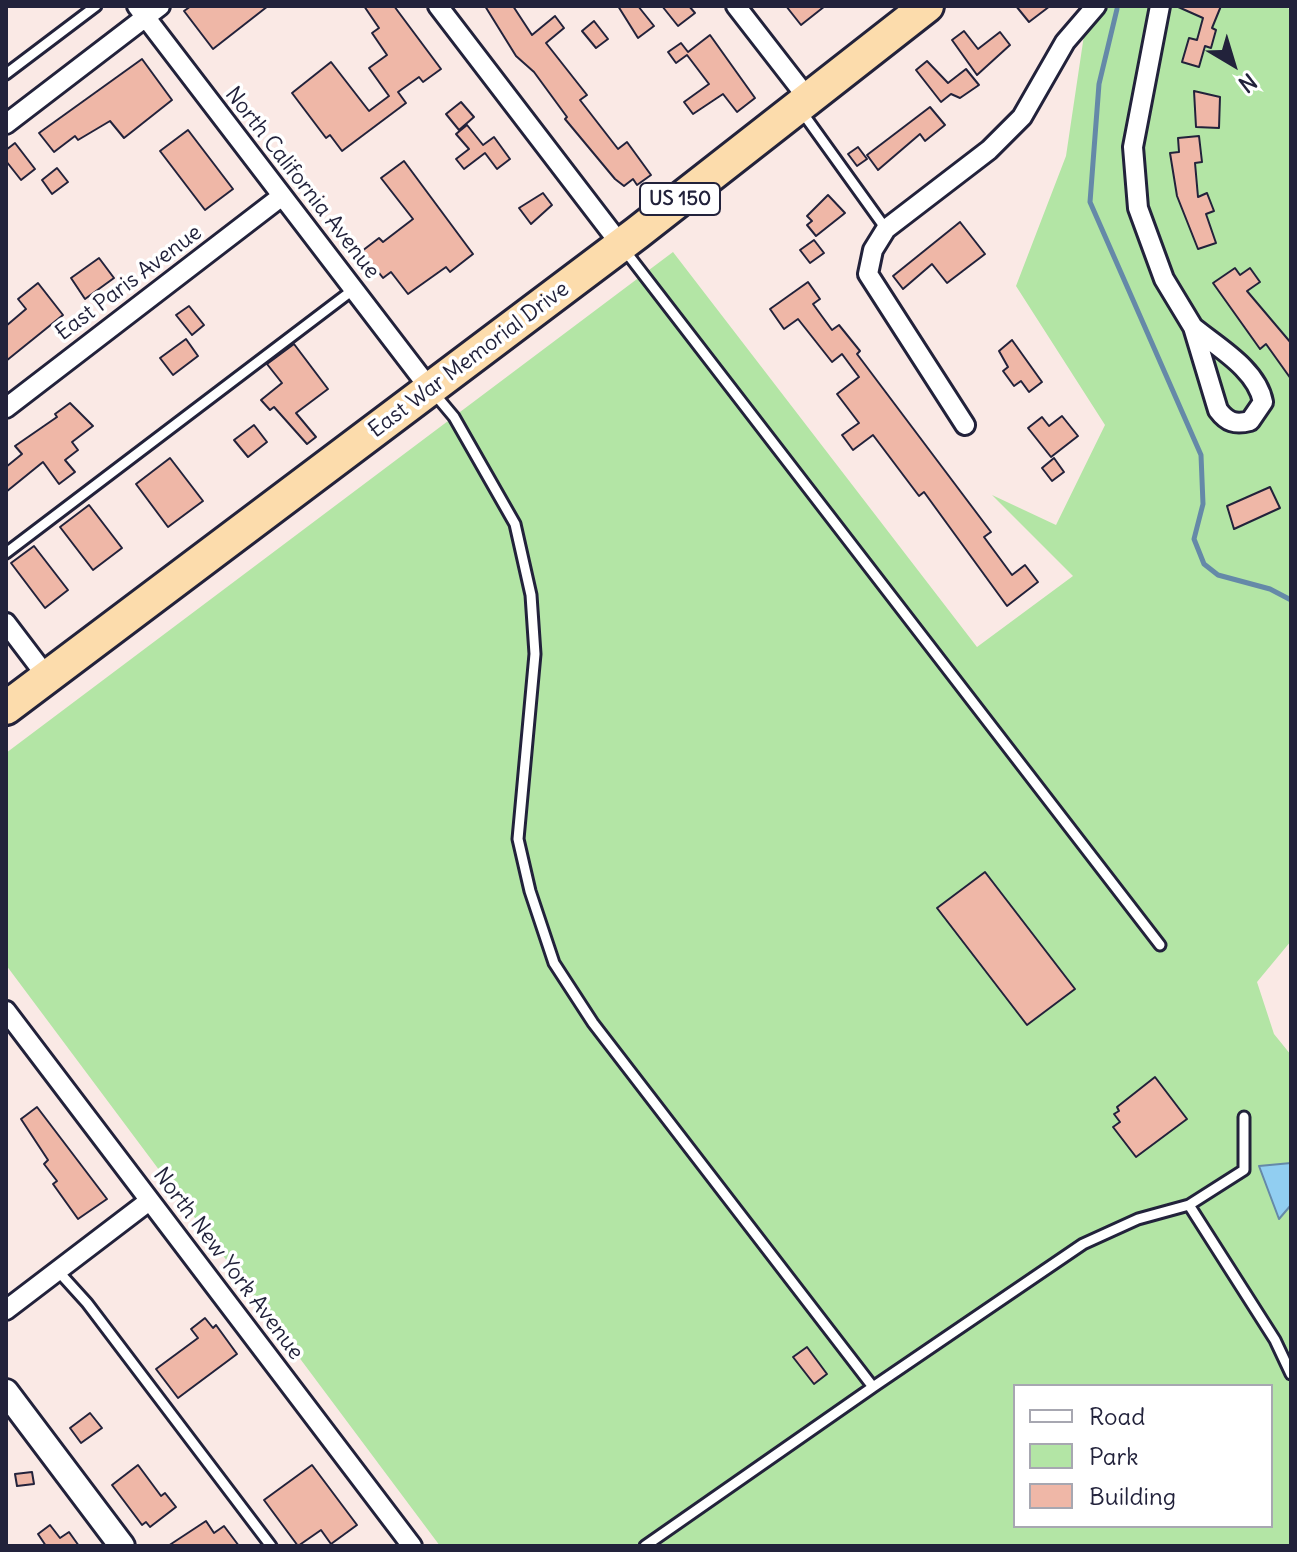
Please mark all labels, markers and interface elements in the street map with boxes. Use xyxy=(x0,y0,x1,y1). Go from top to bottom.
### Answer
north arrow xyxy=(1193,24,1273,104)
text: N xyxy=(1233,67,1262,99)
street label: North California Avenue xyxy=(219,82,385,284)
road number: US 150 xyxy=(640,183,720,215)
street label: East Paris Avenue xyxy=(51,220,207,346)
street label: East War Memorial Drive xyxy=(364,276,574,444)
street label: North New York Avenue xyxy=(147,1163,309,1365)
legend xyxy=(1013,1384,1273,1528)
text: Road xyxy=(1089,1401,1145,1431)
text: Park xyxy=(1089,1441,1139,1471)
text: Building xyxy=(1089,1481,1176,1511)

